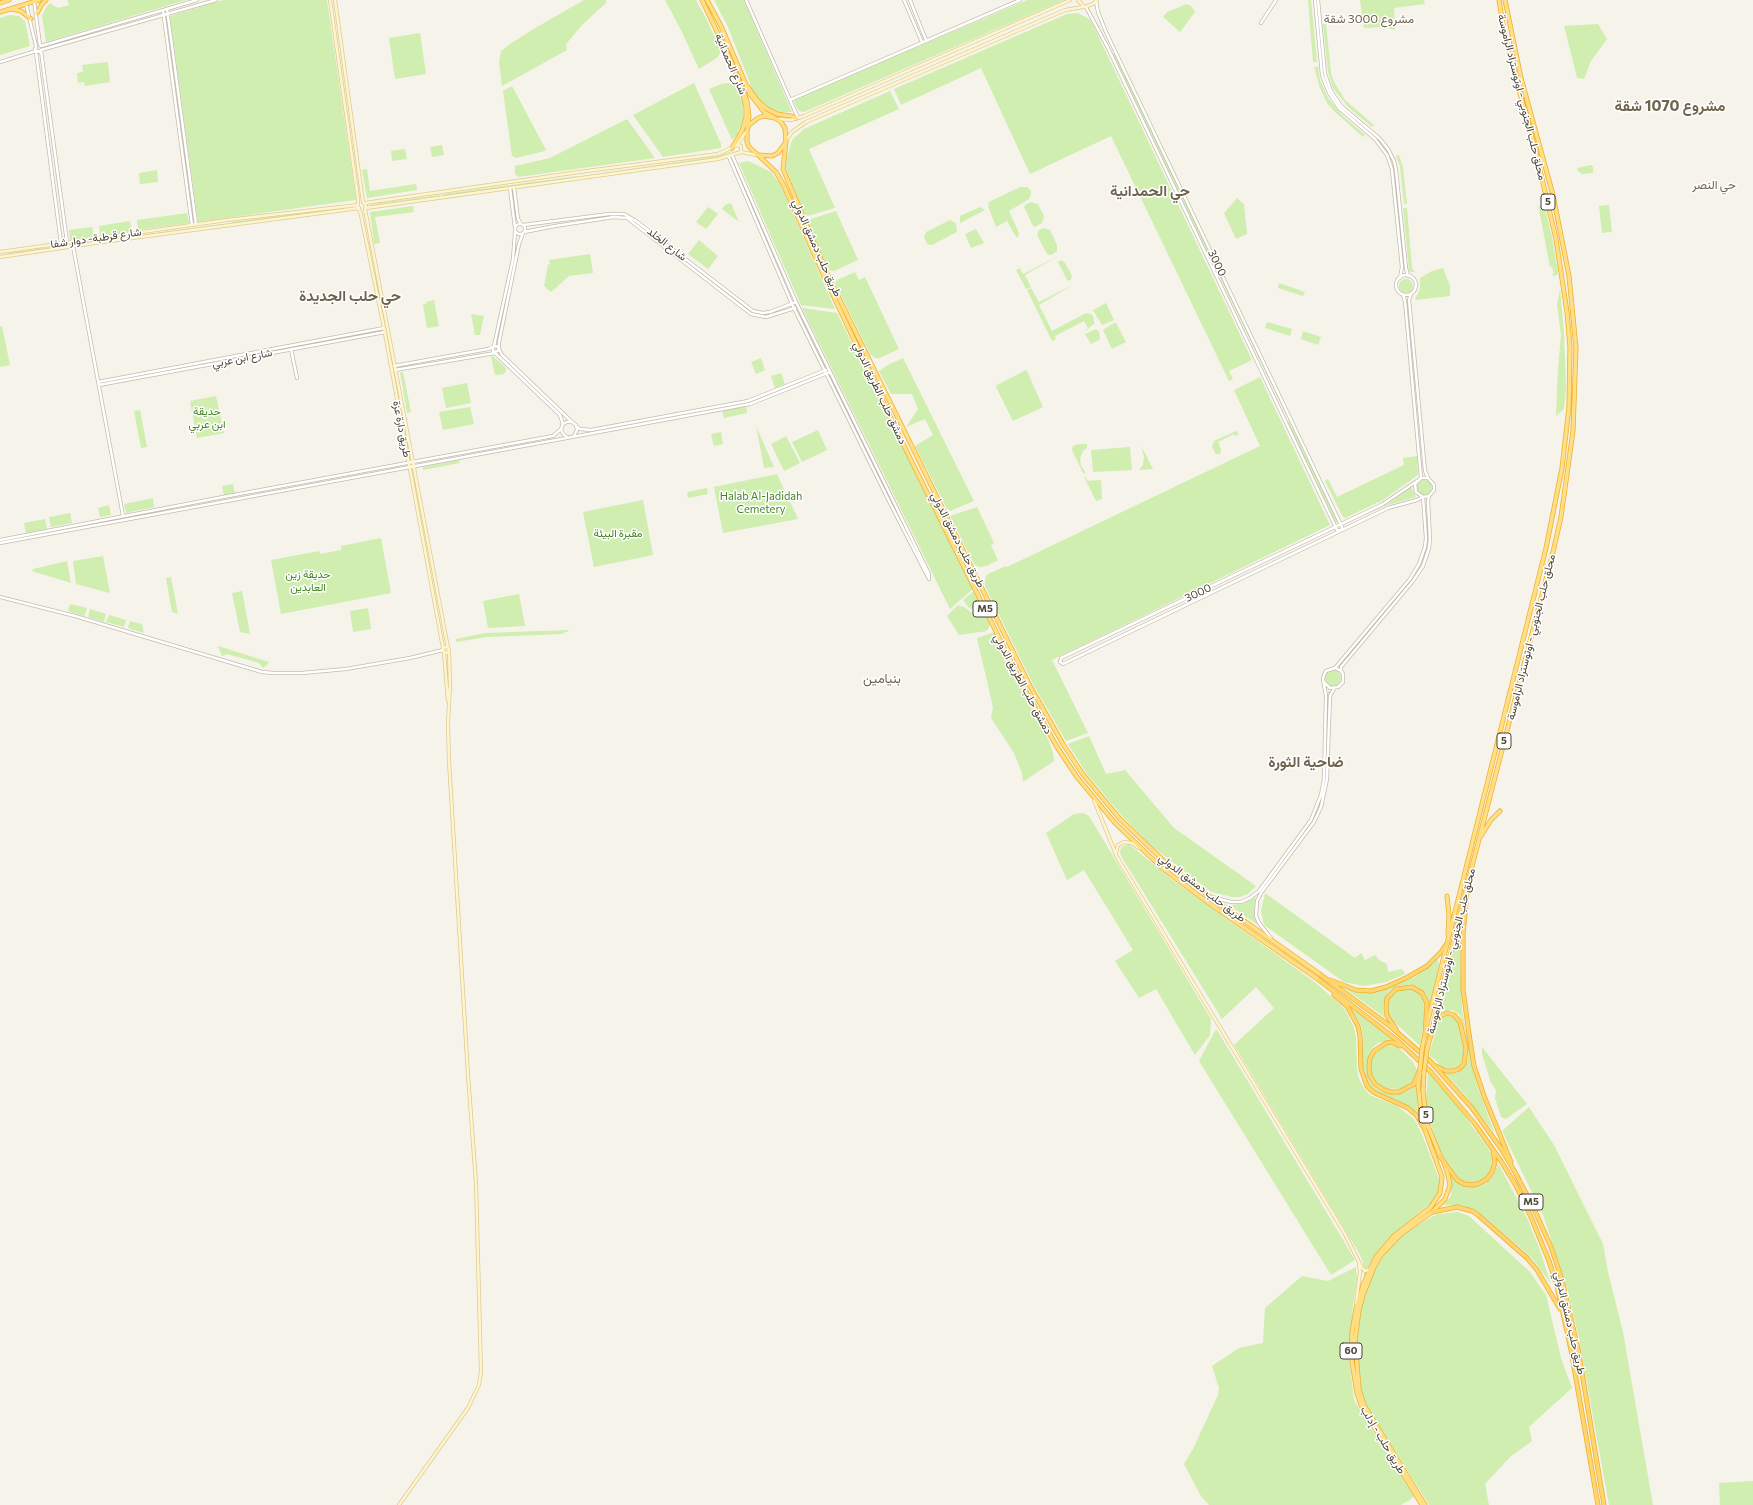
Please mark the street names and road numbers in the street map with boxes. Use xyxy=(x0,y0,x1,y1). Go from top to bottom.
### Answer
street label: محلق حلب الجنوبي - اوتوستراد الراموسة xyxy=(1495,13,1549,181)
street label: شارع الحمدانية xyxy=(712,32,750,96)
road number: 5 xyxy=(1541,194,1555,210)
street label: طريق حلب دمشق الدولي xyxy=(790,197,844,299)
street label: شارع الخلد xyxy=(644,224,690,264)
street label: شارع قرطبة- دوار شفا xyxy=(50,225,142,251)
street label: 3000 xyxy=(1205,248,1229,278)
street label: دمشق حلب الطريق الدولي xyxy=(850,340,910,446)
street label: شارع ابن عربي xyxy=(211,346,273,370)
street label: طريق دارة عزة xyxy=(390,399,414,459)
street label: طريق حلب دمشق الدولي xyxy=(928,490,988,590)
street label: محلق حلب الجنوبي - اوتوستراد الراموسة xyxy=(1504,553,1558,721)
street label: 3000 xyxy=(1183,581,1213,605)
road number: M5 xyxy=(973,601,997,617)
street label: دمشق حلب الطريق الدولي xyxy=(991,632,1055,736)
road number: 5 xyxy=(1497,733,1511,749)
street label: طريق حلب دمشق الدولي xyxy=(1156,851,1248,925)
street label: محلق حلب الجنوبي - اوتوستراد الراموسة xyxy=(1424,867,1478,1035)
road number: 5 xyxy=(1419,1107,1433,1123)
road number: M5 xyxy=(1519,1194,1543,1210)
street label: طريق حلب دمشق الدولي xyxy=(1552,1270,1588,1376)
road number: 60 xyxy=(1340,1343,1362,1359)
street label: طريق حلب - إدلب xyxy=(1358,1404,1408,1476)

